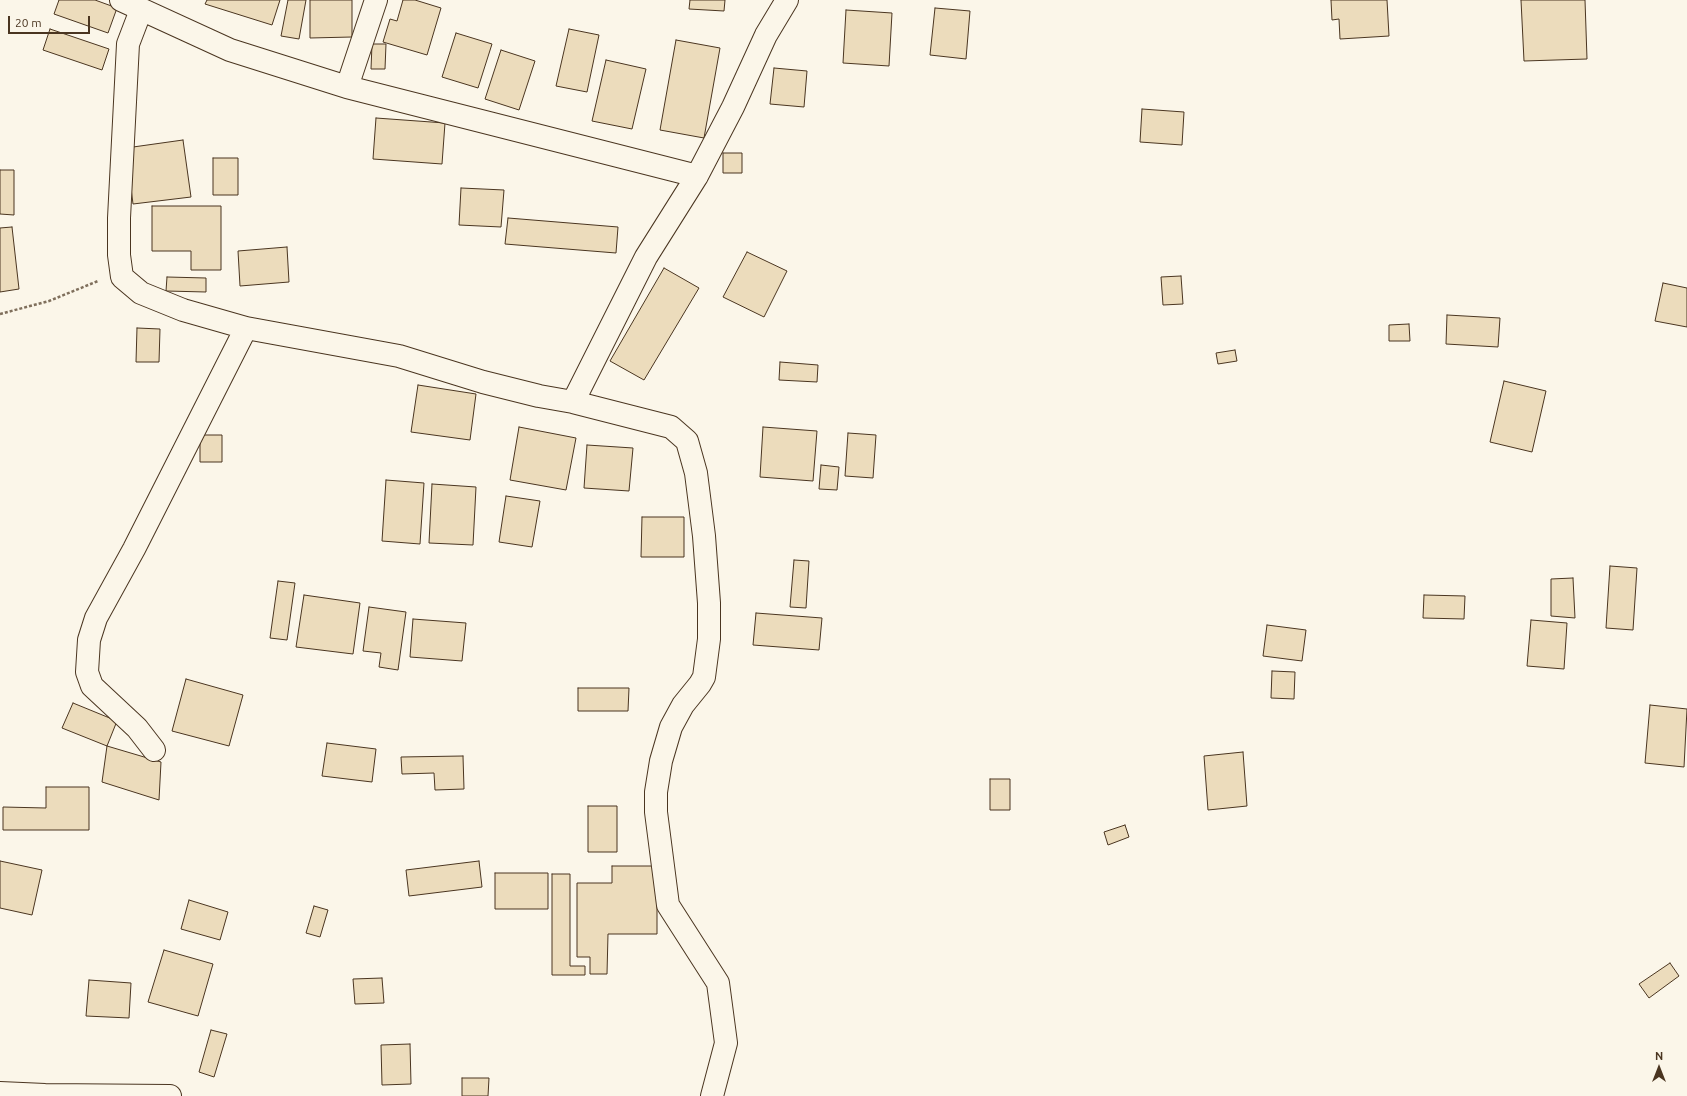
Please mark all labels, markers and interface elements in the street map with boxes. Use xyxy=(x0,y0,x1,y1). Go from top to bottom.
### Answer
scale bar xyxy=(10,8,92,34)
text: 20 m xyxy=(15,16,42,29)
north arrow xyxy=(1639,1048,1679,1088)
text: N xyxy=(1655,1050,1663,1062)

